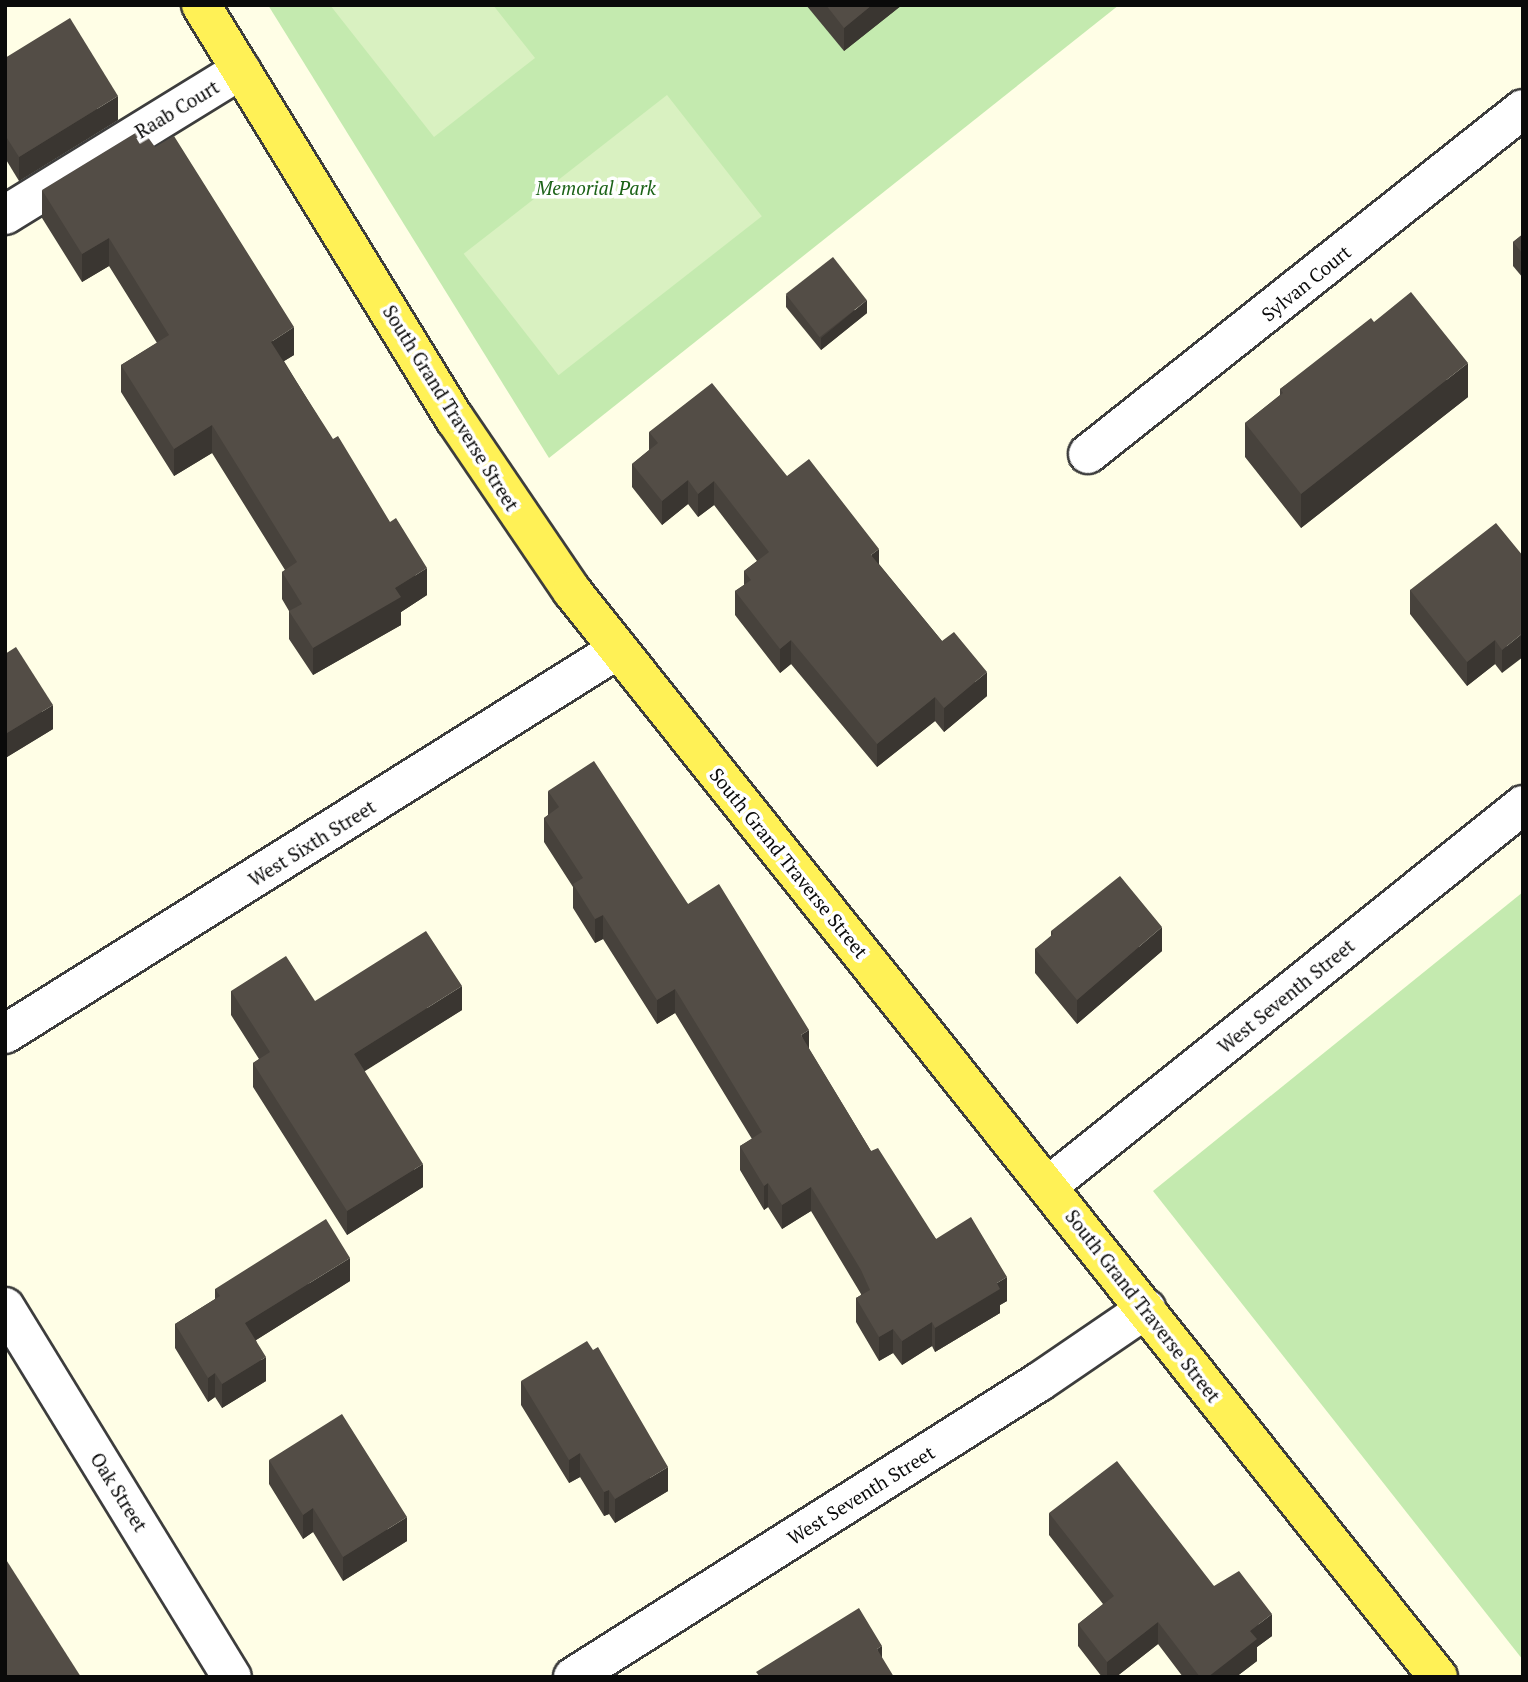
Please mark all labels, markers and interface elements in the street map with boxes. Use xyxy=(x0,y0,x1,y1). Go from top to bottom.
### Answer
street label: Raab Court xyxy=(131,75,223,143)
park label: Memorial Park xyxy=(536,177,656,199)
street label: Sylvan Court xyxy=(1257,240,1355,326)
street label: South Grand Traverse Street xyxy=(378,301,524,515)
street label: South Grand Traverse Street xyxy=(705,763,873,963)
street label: West Sixth Street xyxy=(244,795,380,891)
street label: West Seventh Street xyxy=(1213,934,1359,1058)
street label: South Grand Traverse Street xyxy=(1061,1205,1225,1407)
street label: West Seventh Street xyxy=(783,1441,939,1549)
street label: Oak Street xyxy=(86,1448,152,1536)

